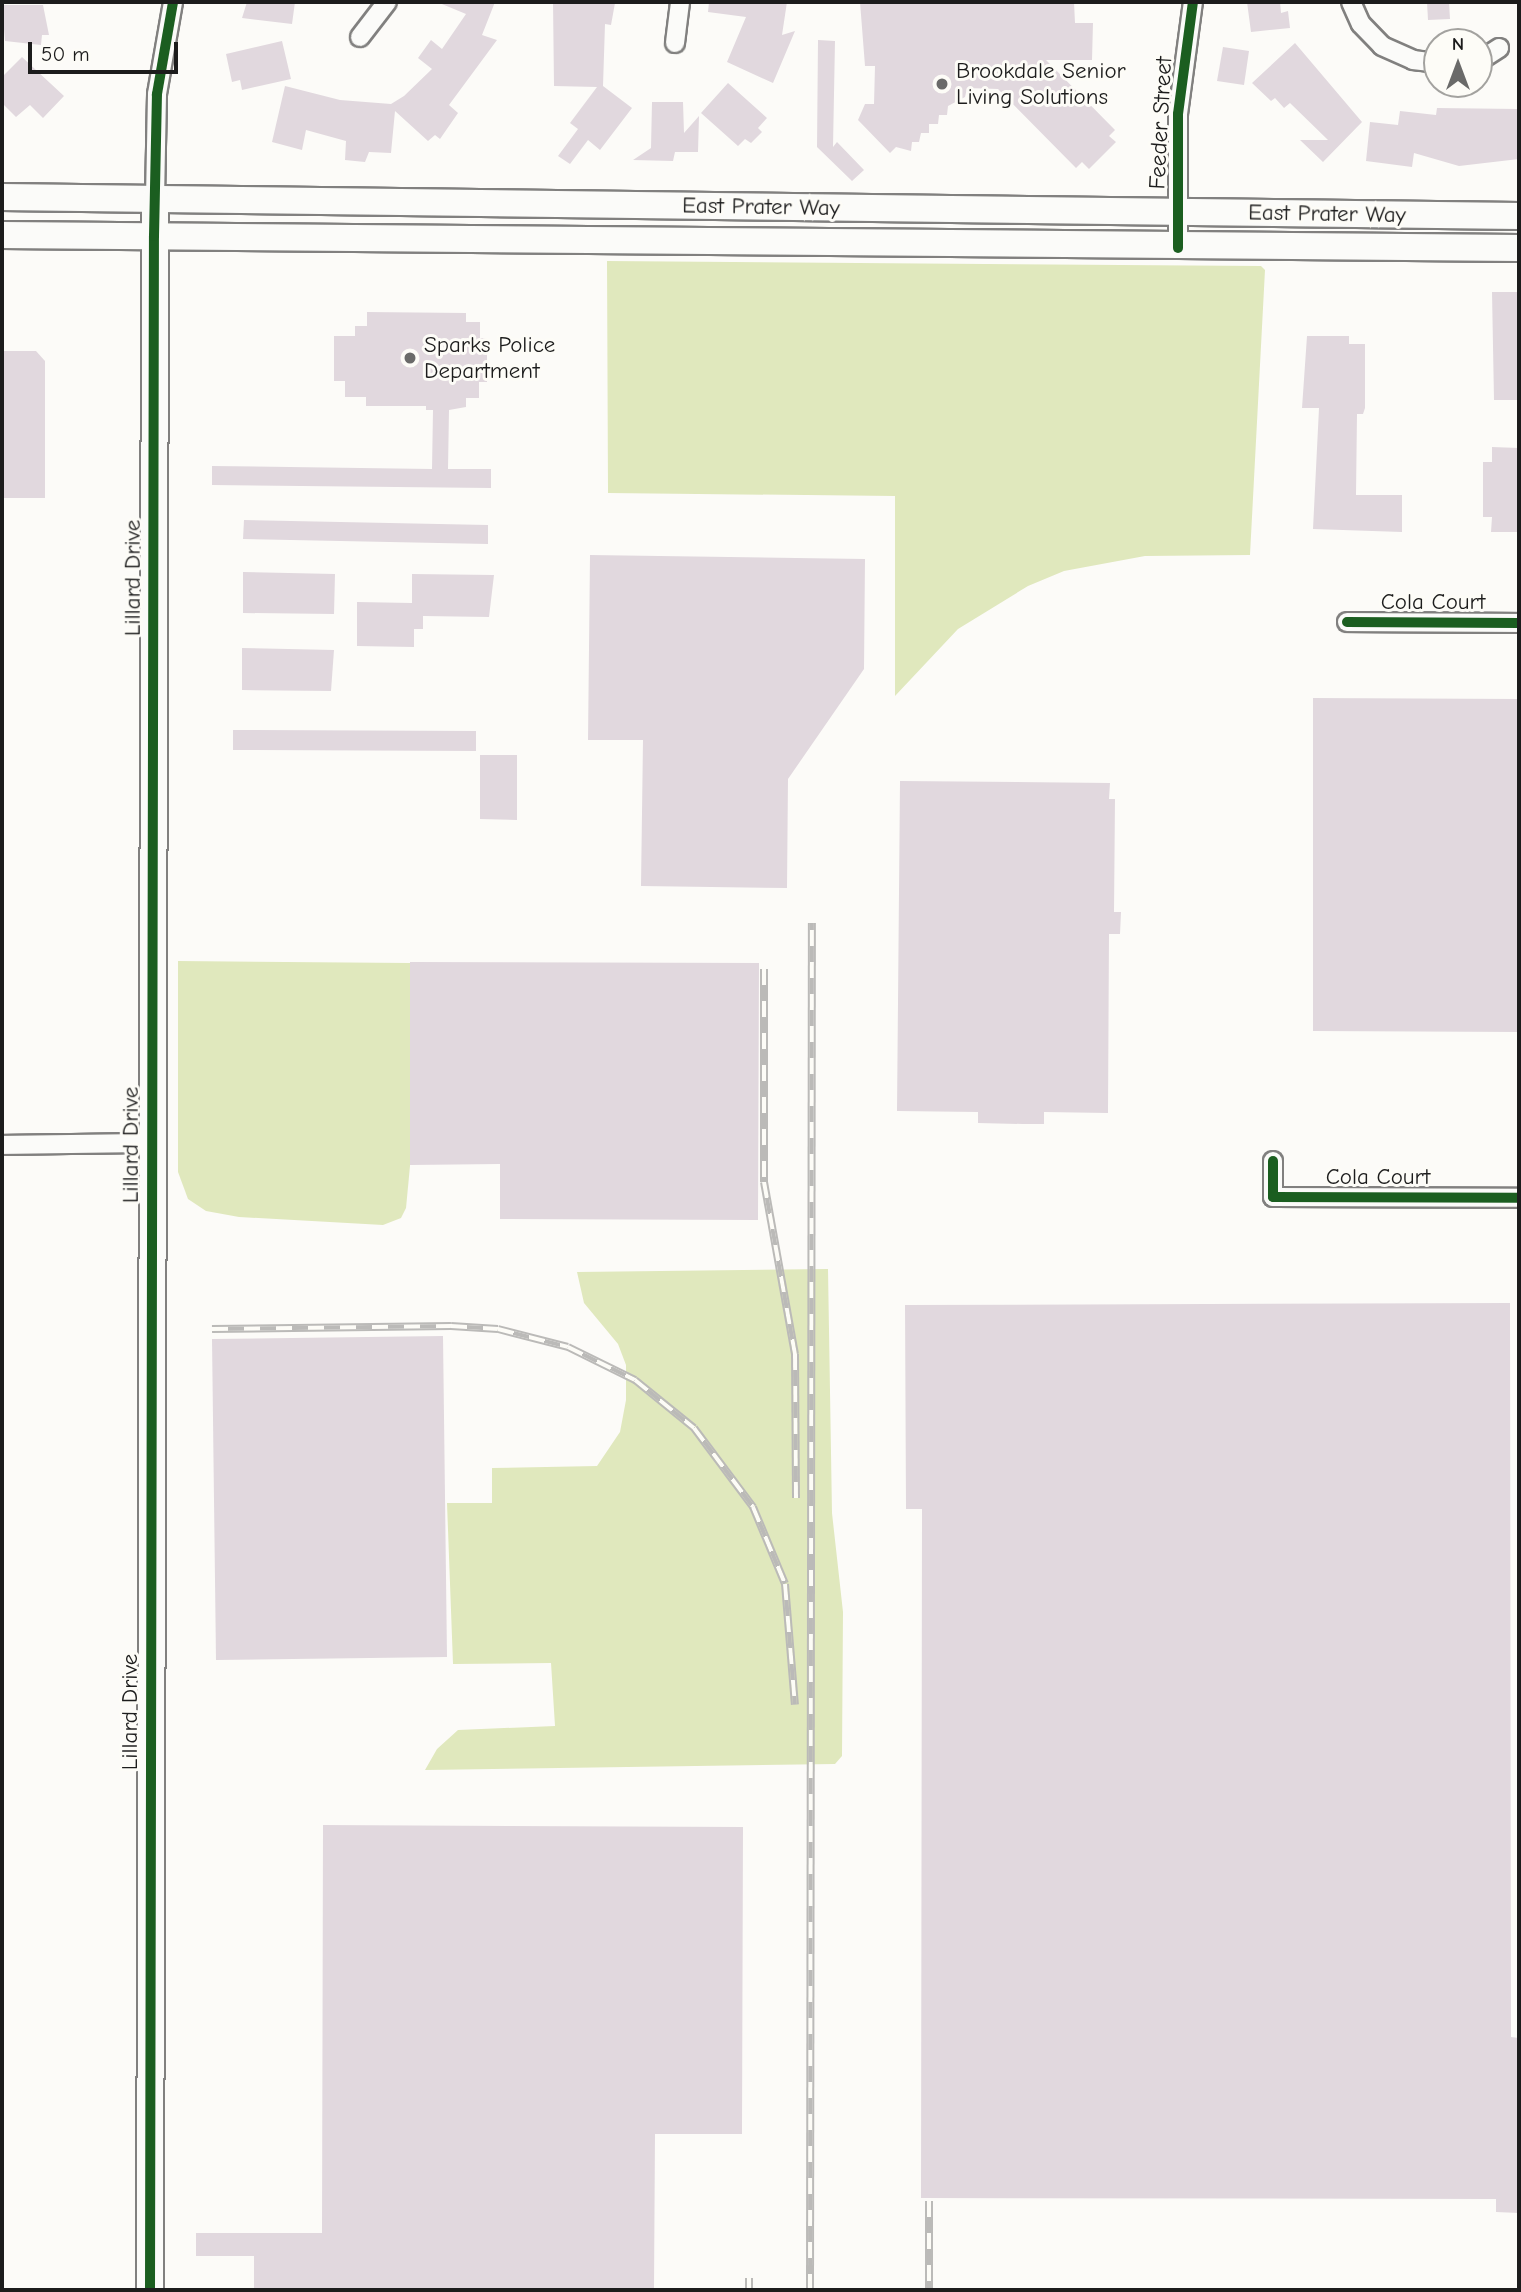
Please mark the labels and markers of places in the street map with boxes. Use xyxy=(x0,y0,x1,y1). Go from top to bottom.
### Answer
place label: Brookdale Senior Living Solutions xyxy=(956,57,1126,111)
marker: Brookdale Senior Living Solutions xyxy=(934,76,950,92)
place label: Sparks Police Department xyxy=(424,331,555,385)
marker: Sparks Police Department xyxy=(402,350,418,366)

